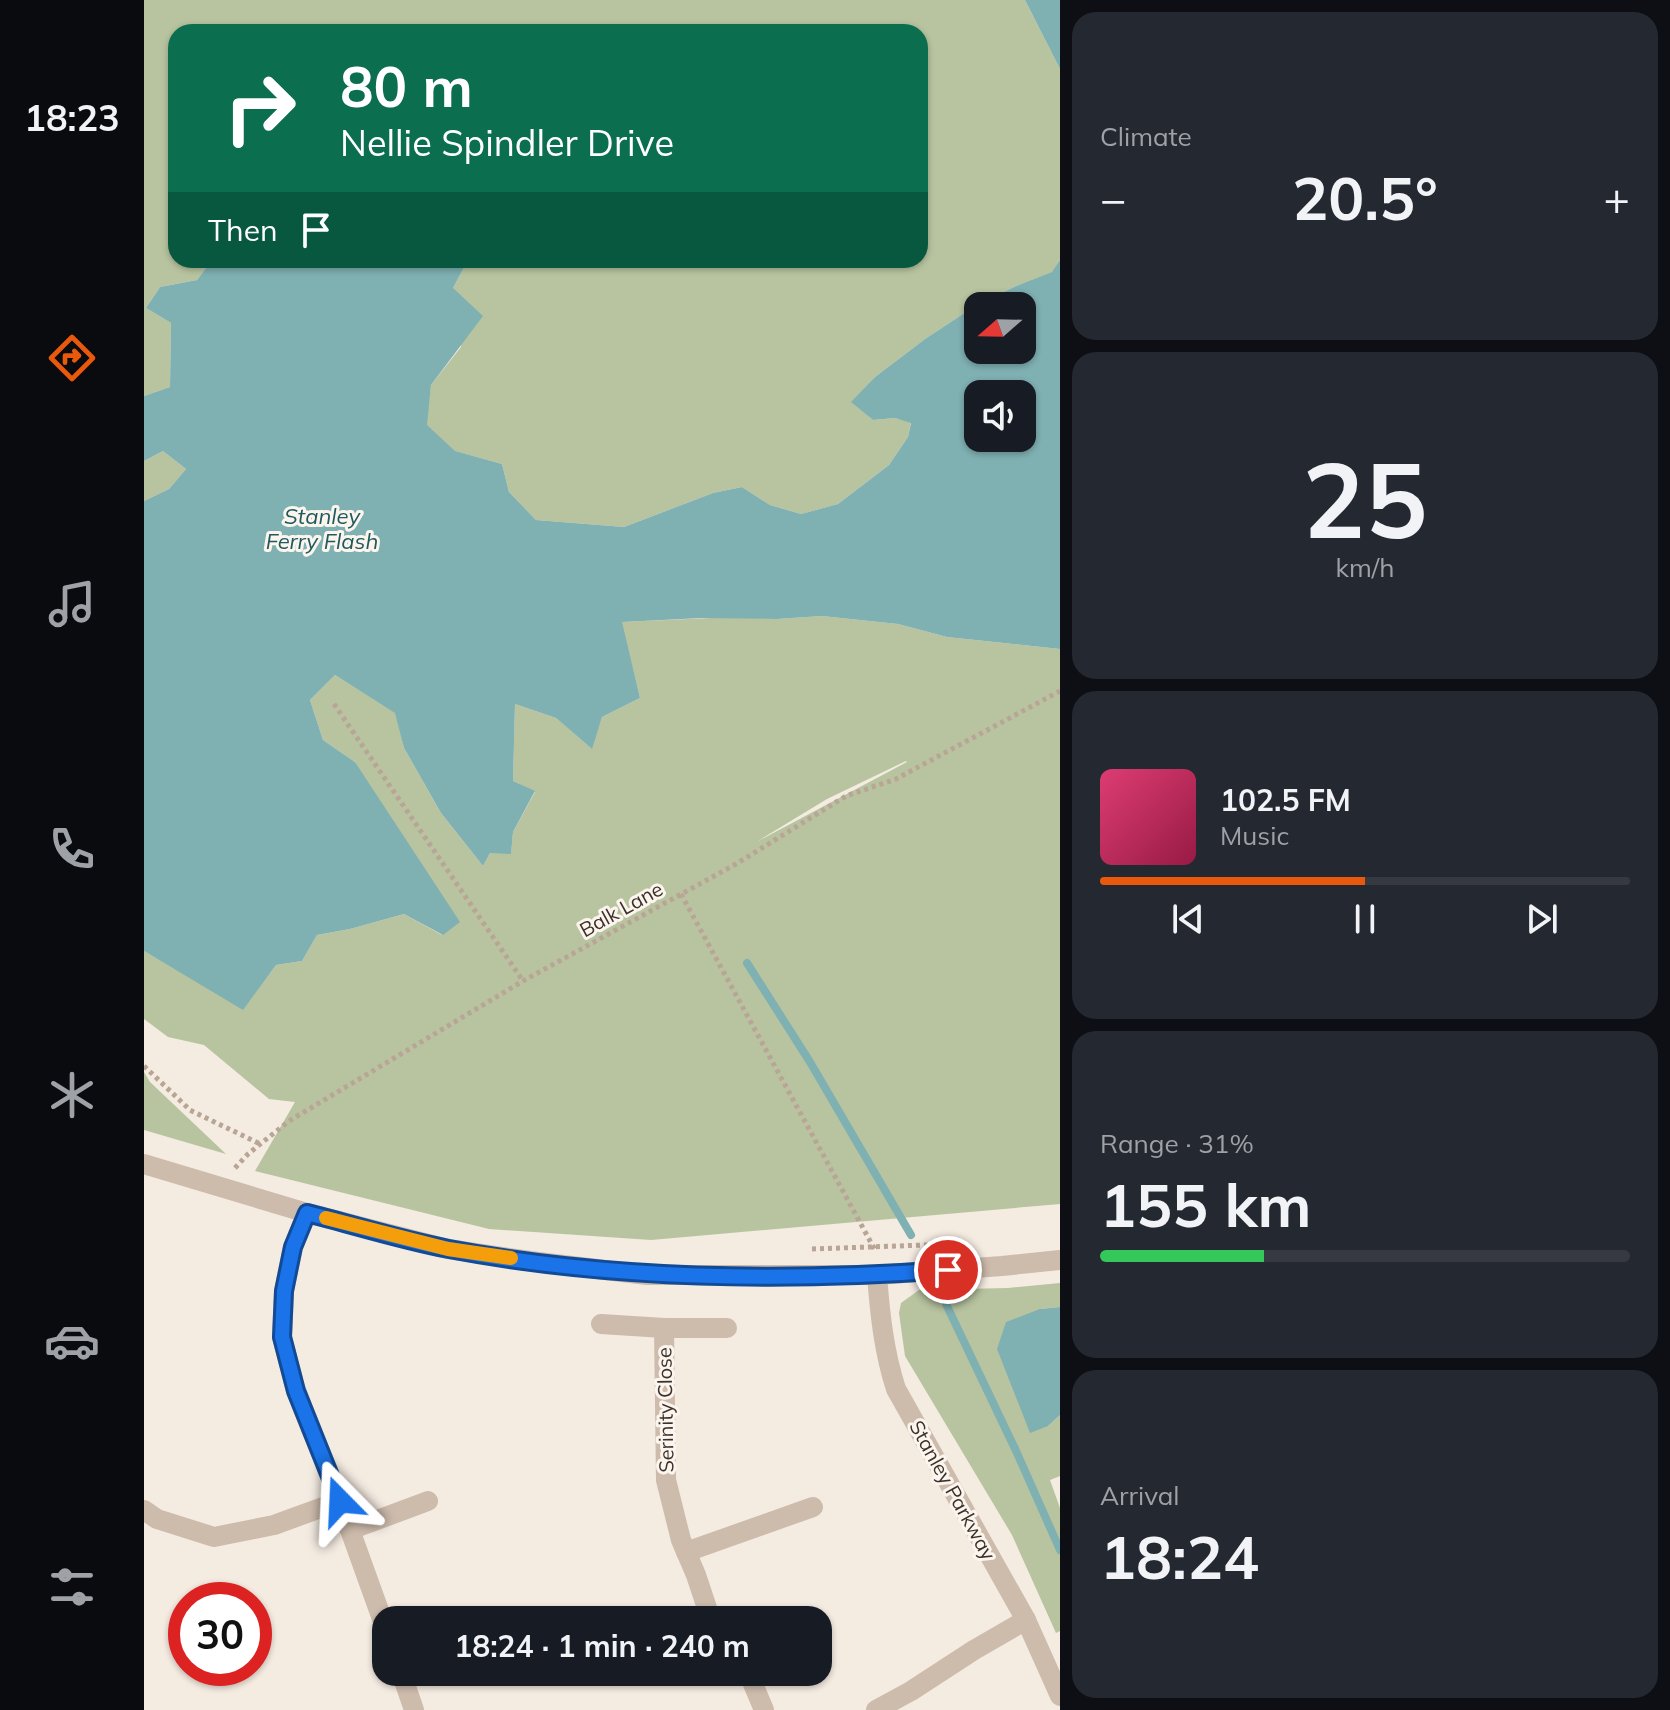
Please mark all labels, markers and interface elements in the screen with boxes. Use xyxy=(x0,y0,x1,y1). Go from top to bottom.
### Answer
text: 80 m xyxy=(340,51,473,121)
icon: right xyxy=(208,56,312,160)
text: 18:23 xyxy=(24,95,120,140)
text: Nellie Spindler Drive xyxy=(340,120,674,165)
text: Climate xyxy=(1100,120,1192,153)
text: 20.5° xyxy=(1292,160,1438,235)
text: − xyxy=(1100,171,1126,226)
text: + xyxy=(1604,171,1630,226)
icon: arrive xyxy=(294,208,338,252)
text: Then xyxy=(208,211,278,249)
north arrow xyxy=(964,292,1036,364)
map controls xyxy=(964,292,1036,452)
icon: directions xyxy=(44,330,100,386)
button: sound xyxy=(964,380,1036,452)
text: 25 xyxy=(1303,433,1427,564)
water label: Stanley Ferry Flash xyxy=(266,502,378,555)
text: km/h xyxy=(1336,551,1394,584)
icon: music xyxy=(44,576,100,632)
text: 102.5 FM xyxy=(1220,781,1351,819)
text: Music xyxy=(1220,819,1289,852)
icon: phone xyxy=(44,821,100,877)
street label: Balk Lane xyxy=(575,876,667,942)
icon: previous xyxy=(1166,897,1210,941)
icon: pause xyxy=(1343,897,1387,941)
icon: next xyxy=(1520,897,1564,941)
icon: climate xyxy=(44,1067,100,1123)
text: Range · 31% xyxy=(1100,1127,1254,1160)
text: 155 km xyxy=(1100,1167,1312,1242)
pin xyxy=(914,1236,982,1304)
icon: arrive xyxy=(926,1248,970,1292)
icon: car xyxy=(44,1313,100,1369)
street label: Serinity Close xyxy=(651,1347,679,1473)
street label: Stanley Parkway xyxy=(904,1416,1002,1565)
position arrow xyxy=(298,1459,382,1543)
text: Arrival xyxy=(1100,1479,1180,1512)
text: 18:24 xyxy=(1100,1519,1259,1594)
icon: filters xyxy=(44,1559,100,1615)
speed limit sign: 30 xyxy=(168,1582,272,1686)
text: 18:24 · 1 min · 240 m xyxy=(454,1627,750,1665)

